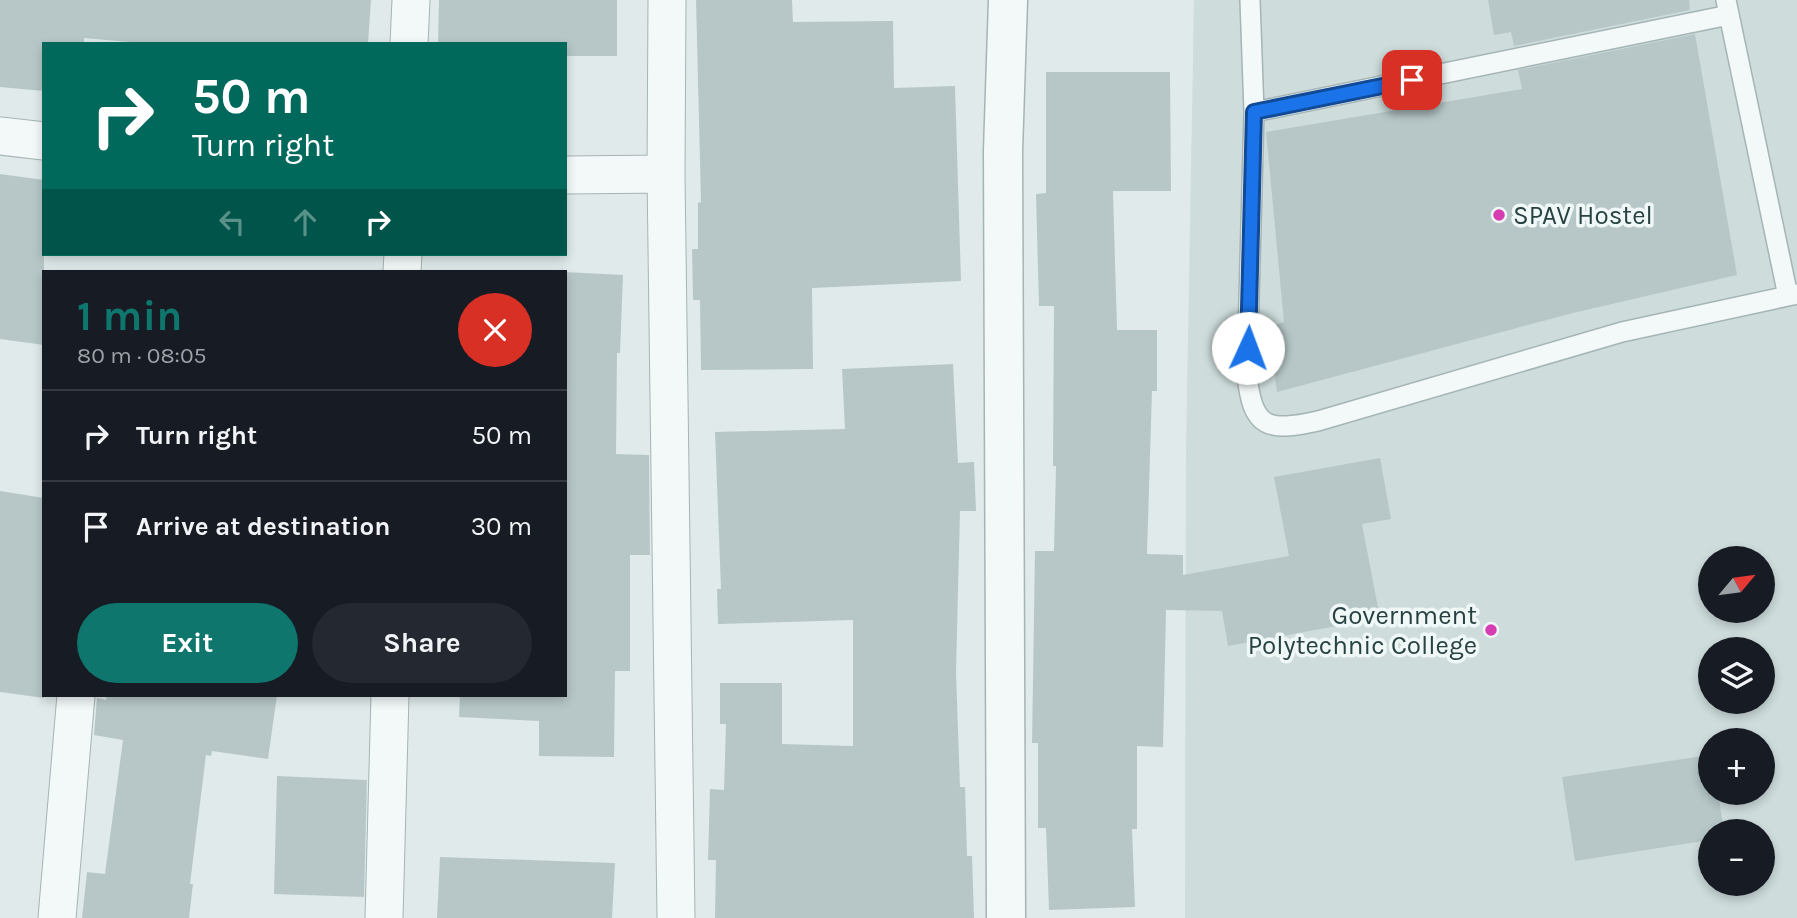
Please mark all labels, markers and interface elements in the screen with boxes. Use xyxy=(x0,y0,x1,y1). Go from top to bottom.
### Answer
pin xyxy=(1382,50,1442,110)
icon: arrive xyxy=(1393,61,1431,99)
text: 50 m xyxy=(192,68,310,125)
icon: right xyxy=(77,70,168,161)
text: Turn right xyxy=(192,127,334,164)
place label: SPAV Hostel xyxy=(1513,200,1653,231)
icon: left xyxy=(213,203,251,241)
icon: ahead xyxy=(286,203,324,241)
icon: right xyxy=(359,203,397,241)
marker: SPAV Hostel xyxy=(1491,207,1507,223)
text: 1 min xyxy=(77,291,182,341)
button: close xyxy=(458,293,532,367)
position arrow xyxy=(1211,311,1285,385)
text: 80 m · 08:05 xyxy=(77,342,207,369)
icon: right xyxy=(77,417,115,455)
text: Turn right xyxy=(136,420,257,451)
text: 50 m xyxy=(471,420,532,451)
icon: arrive xyxy=(77,508,115,546)
text: Arrive at destination xyxy=(136,511,390,542)
text: 30 m xyxy=(471,511,532,542)
north arrow xyxy=(1698,546,1774,623)
map controls xyxy=(1698,546,1775,896)
place label: Government Polytechnic College xyxy=(1248,600,1477,661)
button: Exit xyxy=(77,603,298,683)
button: Share xyxy=(312,603,532,683)
marker: Government Polytechnic College xyxy=(1483,622,1499,638)
button: layers xyxy=(1698,637,1775,714)
button: + xyxy=(1698,728,1775,805)
button: − xyxy=(1698,819,1775,896)

